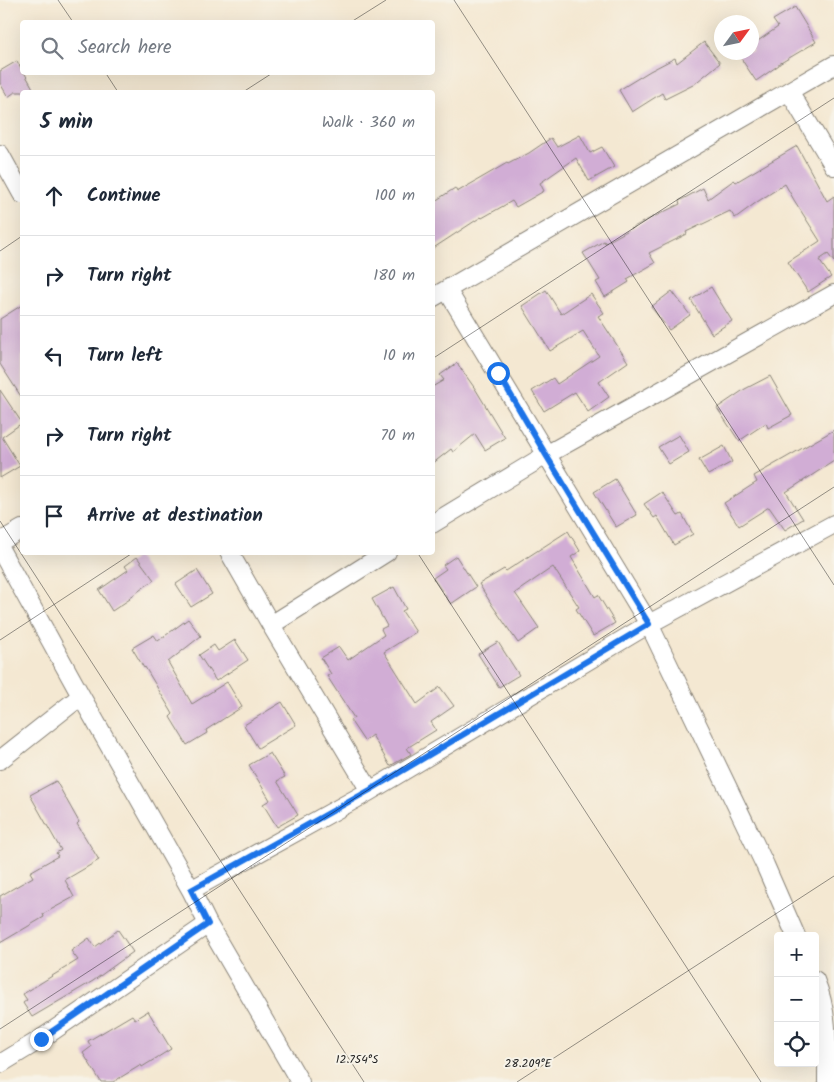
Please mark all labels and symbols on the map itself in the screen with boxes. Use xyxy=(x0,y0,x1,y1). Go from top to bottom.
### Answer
north arrow xyxy=(714,15,759,60)
route start xyxy=(487,362,510,385)
route end xyxy=(30,1028,53,1051)
text: 12.754°S xyxy=(336,1050,379,1069)
text: 28.209°E xyxy=(505,1054,552,1073)

